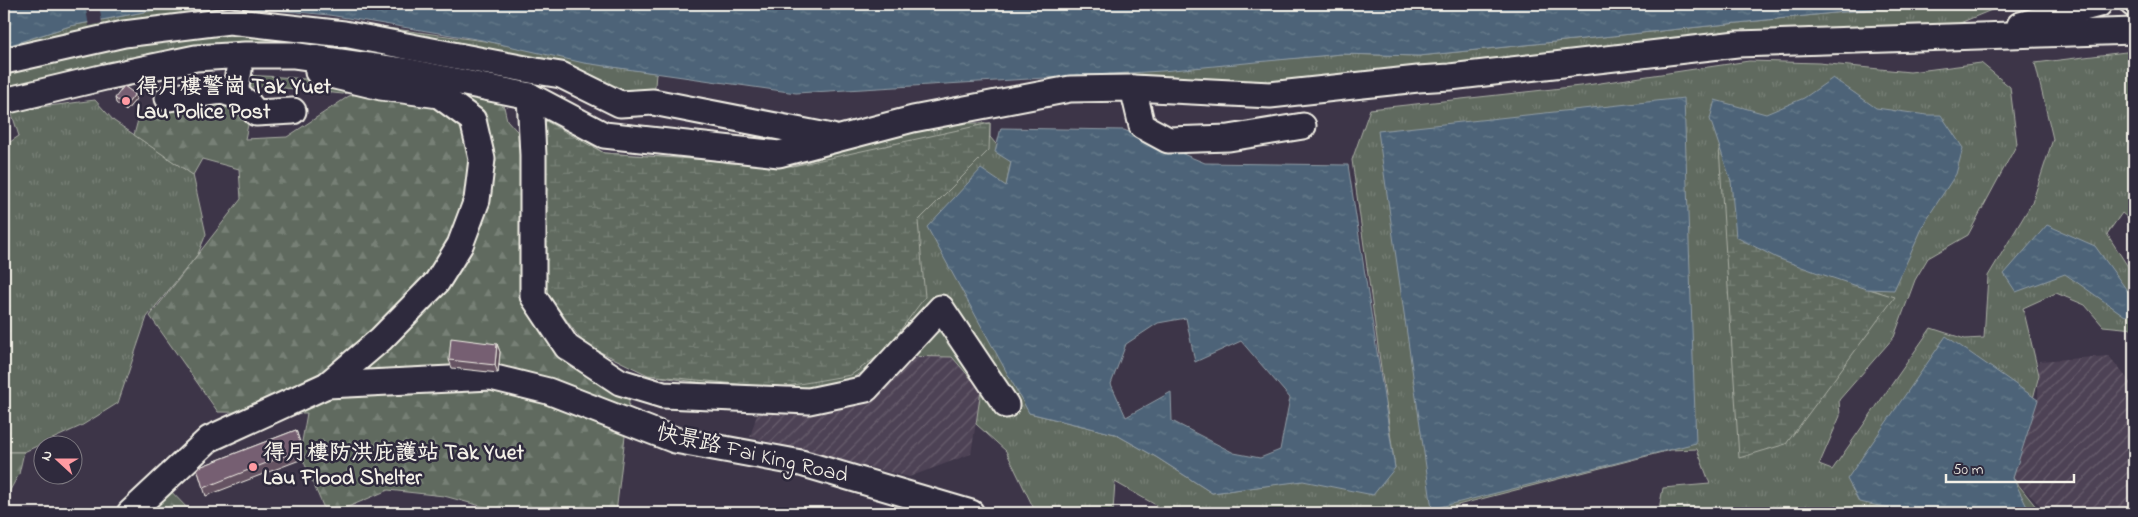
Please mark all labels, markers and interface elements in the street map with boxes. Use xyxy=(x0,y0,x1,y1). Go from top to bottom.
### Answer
place label: 得月樓警崗 Tak Yuet Lau Police Post xyxy=(136,72,332,129)
marker: 得月樓警崗 Tak Yuet Lau Police Post xyxy=(120,95,132,107)
street label: 快景路 Fai King Road xyxy=(653,417,851,494)
north arrow xyxy=(32,434,82,484)
place label: 得月樓防洪庇護站 Tak Yuet Lau Flood Shelter xyxy=(263,438,525,495)
text: N xyxy=(36,448,59,464)
scale bar xyxy=(1946,452,2073,484)
text: 50 m xyxy=(1953,459,1984,481)
marker: 得月樓防洪庇護站 Tak Yuet Lau Flood Shelter xyxy=(247,461,259,473)

